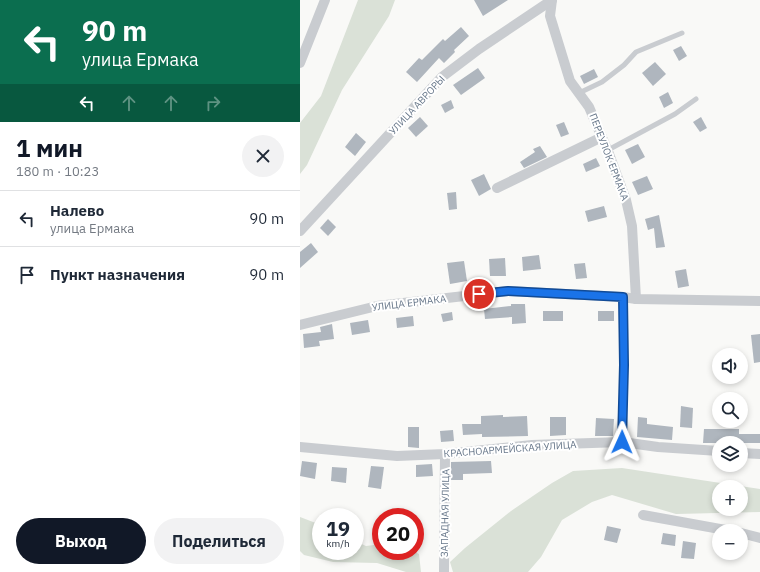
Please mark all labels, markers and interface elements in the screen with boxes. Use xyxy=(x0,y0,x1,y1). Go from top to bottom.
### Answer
text: 90 m xyxy=(82,12,147,49)
icon: left xyxy=(16,16,68,68)
text: улица Ермака xyxy=(82,48,199,71)
street label: УЛИЦА АВРОРЫ xyxy=(386,73,448,137)
icon: left xyxy=(76,92,98,114)
icon: ahead xyxy=(118,92,140,114)
icon: ahead xyxy=(160,92,182,114)
icon: right xyxy=(202,92,224,114)
street label: ПЕРЕУЛОК ЕРМАКА xyxy=(586,112,632,203)
text: 1 мин xyxy=(16,132,83,164)
button: close xyxy=(242,135,284,177)
text: 180 m · 10:23 xyxy=(16,163,99,180)
text: Налево xyxy=(50,201,104,220)
icon: left xyxy=(16,208,38,230)
text: 90 m xyxy=(249,209,284,228)
text: улица Ермака xyxy=(50,220,134,237)
icon: arrive xyxy=(16,264,38,286)
text: Пункт назначения xyxy=(50,265,185,284)
text: 90 m xyxy=(249,265,284,284)
pin xyxy=(462,277,496,311)
icon: arrive xyxy=(468,283,490,305)
street label: УЛИЦА ЕРМАКА xyxy=(371,292,448,314)
map controls xyxy=(712,348,748,560)
button: sound xyxy=(712,348,748,384)
button: search xyxy=(712,392,748,428)
position arrow xyxy=(601,421,643,463)
button: layers xyxy=(712,436,748,472)
street label: КРАСНОАРМЕЙСКАЯ УЛИЦА xyxy=(443,438,578,460)
street label: ЗАПАДНАЯ УЛИЦА xyxy=(438,468,452,557)
button: + xyxy=(712,480,748,516)
speed limit sign: 20 xyxy=(372,508,424,560)
text: 19 xyxy=(326,515,350,542)
button: Выход xyxy=(16,518,146,564)
button: Поделиться xyxy=(154,518,284,564)
button: − xyxy=(712,524,748,560)
text: km/h xyxy=(326,537,350,550)

